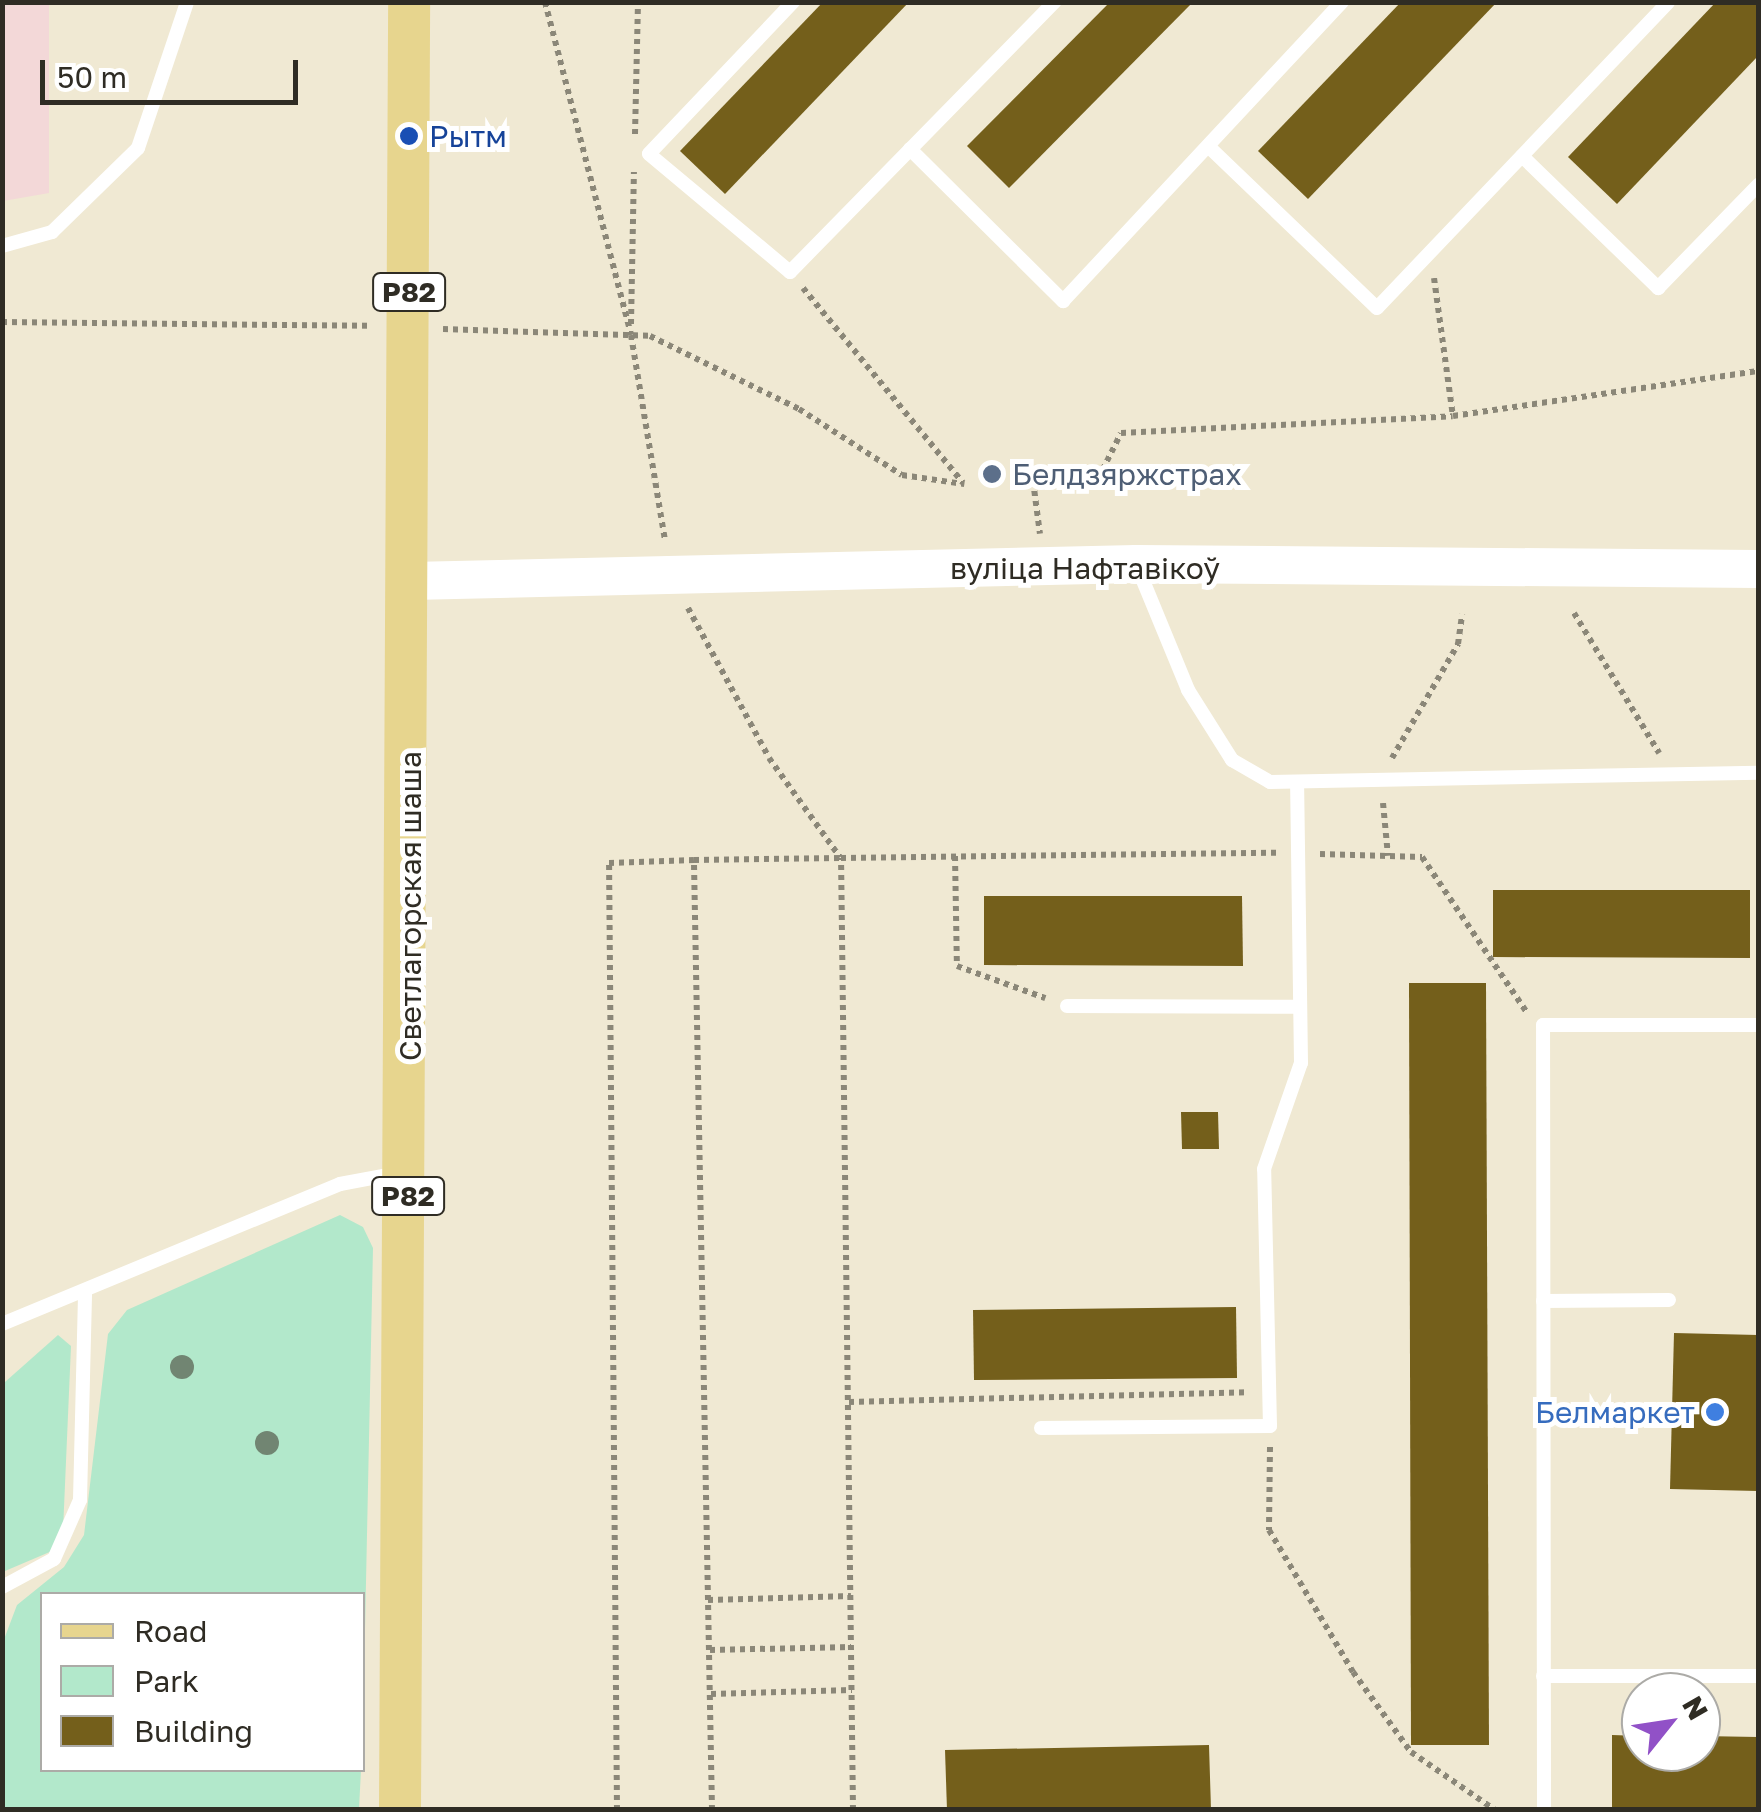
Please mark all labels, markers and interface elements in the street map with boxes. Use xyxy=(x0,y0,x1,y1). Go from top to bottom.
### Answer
scale bar xyxy=(45,40,302,102)
text: 50 m xyxy=(57,59,127,95)
place label: Рытм xyxy=(429,118,507,154)
marker: Рытм xyxy=(398,125,420,147)
road number: Р82 xyxy=(372,269,446,315)
place label: Белдзяржстрах xyxy=(1012,456,1242,492)
marker: Белдзяржстрах xyxy=(981,463,1003,485)
street label: вуліца Нафтавікоў xyxy=(950,550,1220,586)
street label: Светлагорская шаша xyxy=(392,751,428,1061)
road number: Р82 xyxy=(370,1173,446,1219)
place label: Белмаркет xyxy=(1535,1394,1695,1430)
marker: Белмаркет xyxy=(1704,1401,1726,1423)
legend xyxy=(40,1592,365,1772)
text: Road xyxy=(134,1613,208,1649)
text: Park xyxy=(134,1663,199,1699)
north arrow xyxy=(1621,1672,1721,1772)
text: N xyxy=(1676,1690,1715,1725)
text: Building xyxy=(134,1713,253,1749)

